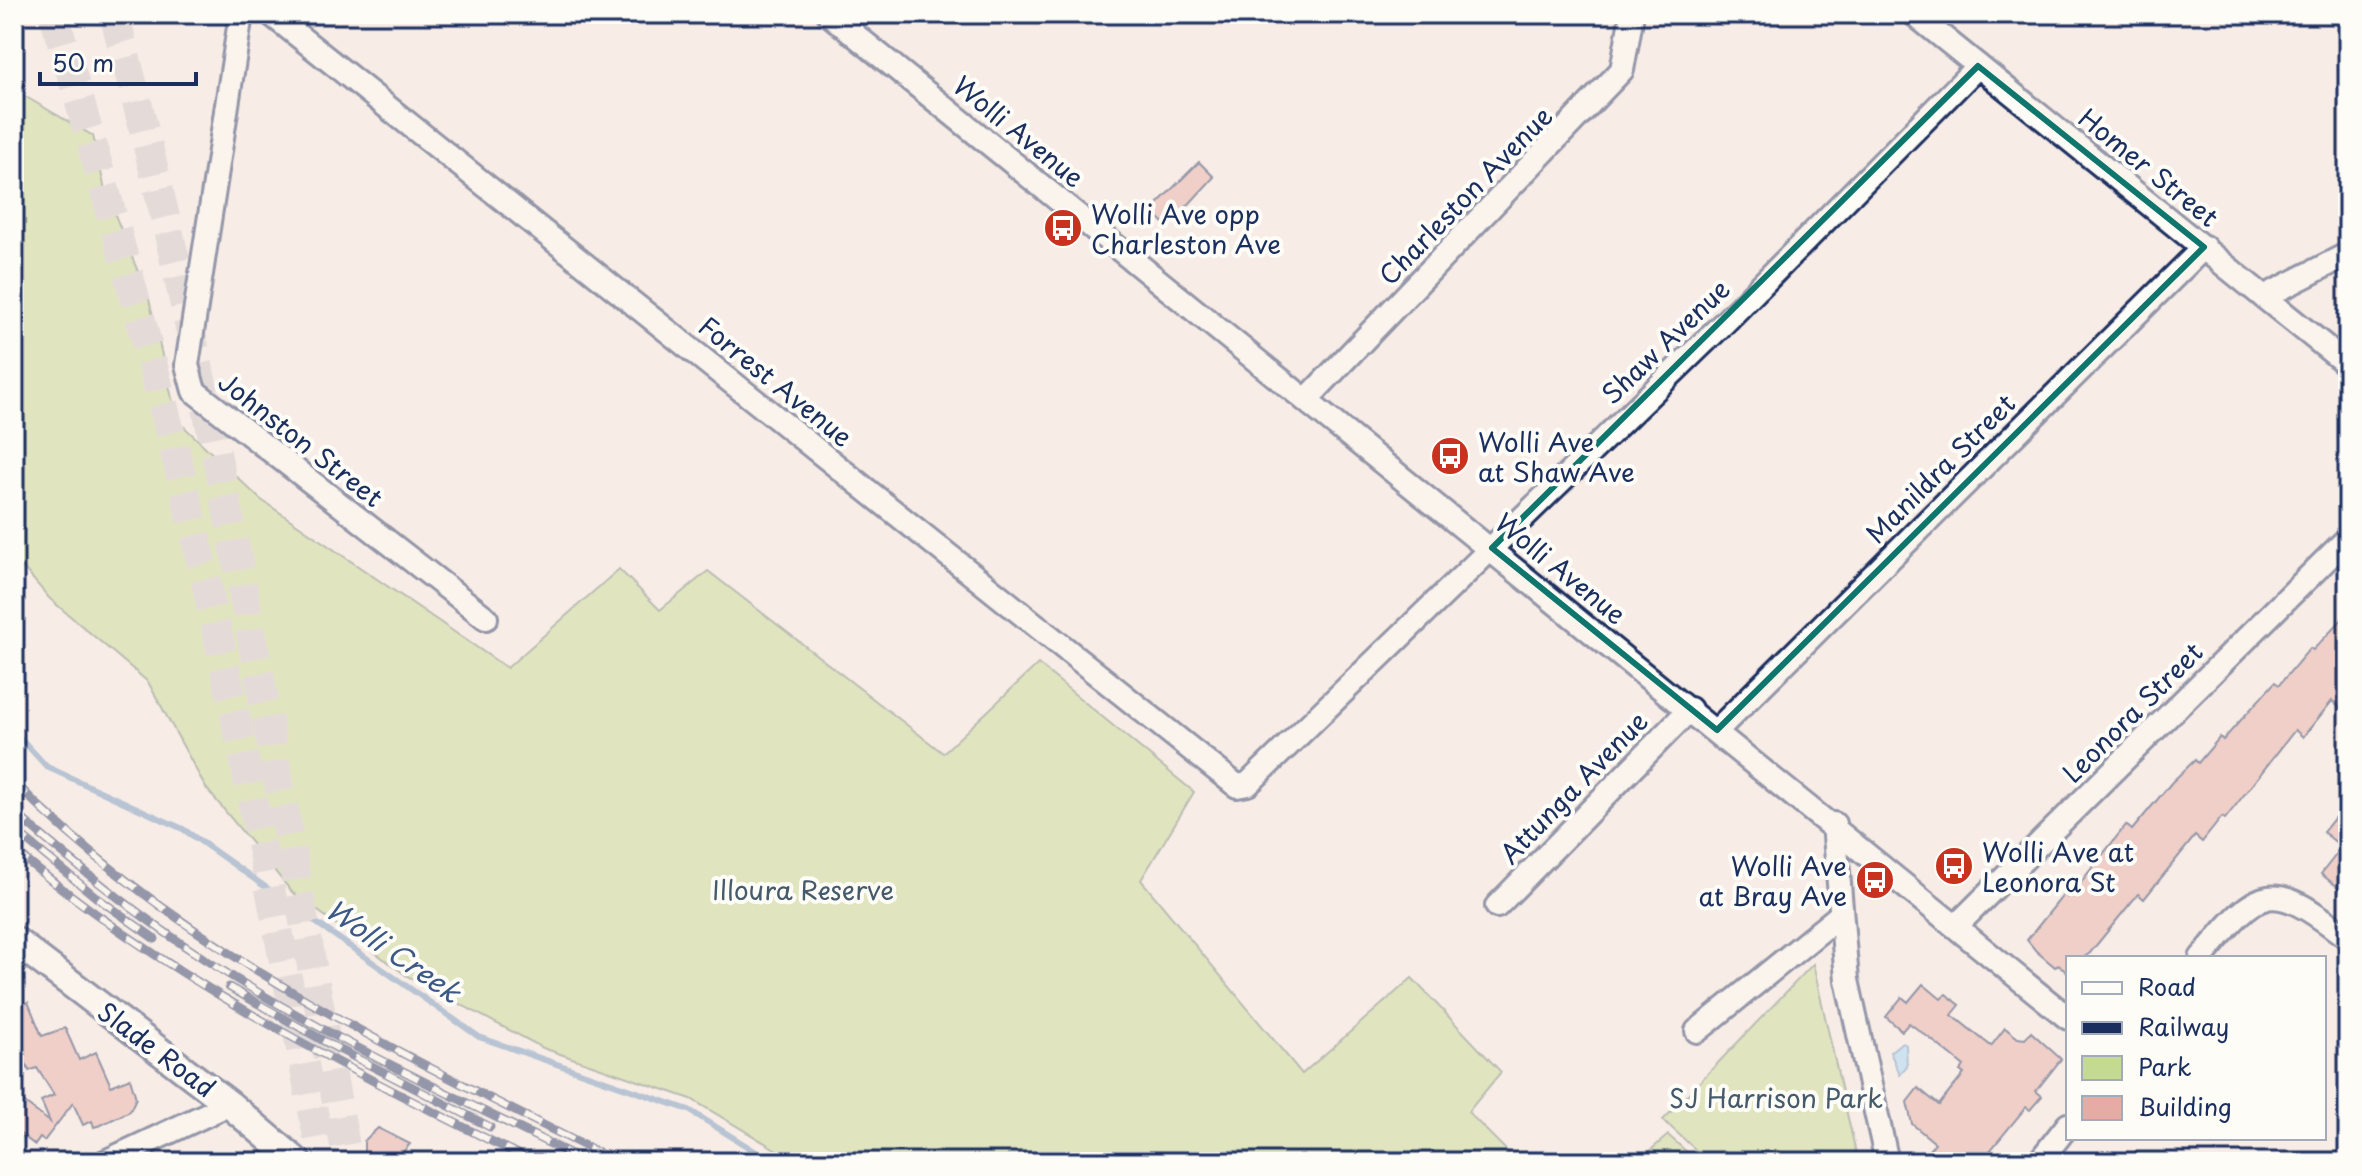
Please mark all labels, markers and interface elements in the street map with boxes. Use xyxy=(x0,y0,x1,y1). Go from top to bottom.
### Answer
scale bar xyxy=(40,36,196,86)
text: 50 m xyxy=(52,44,114,80)
street label: Wolli Avenue xyxy=(945,66,1093,196)
street label: Charleston Avenue xyxy=(1369,97,1561,293)
street label: Homer Street xyxy=(2071,98,2227,236)
place label: Wolli Ave opp Charleston Ave xyxy=(1091,194,1281,263)
bus stop icon: Wolli Ave opp Charleston Ave xyxy=(1042,207,1084,249)
street label: Shaw Avenue xyxy=(1592,270,1738,412)
street label: Forrest Avenue xyxy=(691,307,861,455)
street label: Johnston Street xyxy=(210,362,392,516)
street label: Manildra Street xyxy=(1856,384,2024,552)
place label: Wolli Ave at Shaw Ave xyxy=(1478,422,1635,491)
bus stop icon: Wolli Ave at Shaw Ave xyxy=(1429,435,1471,477)
street label: Wolli Avenue xyxy=(1487,503,1635,633)
street label: Leonora Street xyxy=(2053,633,2211,791)
street label: Attunga Avenue xyxy=(1490,702,1656,872)
place label: Wolli Ave at Leonora St xyxy=(1982,832,2134,901)
bus stop icon: Wolli Ave at Leonora St xyxy=(1933,845,1975,887)
place label: Wolli Ave at Bray Ave xyxy=(1699,846,1847,915)
bus stop icon: Wolli Ave at Bray Ave xyxy=(1854,859,1896,901)
park label: Illoura Reserve xyxy=(712,870,894,909)
water label: Wolli Creek xyxy=(318,888,472,1014)
legend xyxy=(2066,956,2326,1140)
text: Road xyxy=(2138,968,2196,1004)
street label: Slade Road xyxy=(90,992,224,1106)
text: Railway xyxy=(2138,1008,2229,1044)
text: Park xyxy=(2138,1048,2192,1084)
park label: SJ Harrison Park xyxy=(1669,1078,1883,1117)
text: Building xyxy=(2138,1088,2232,1124)

